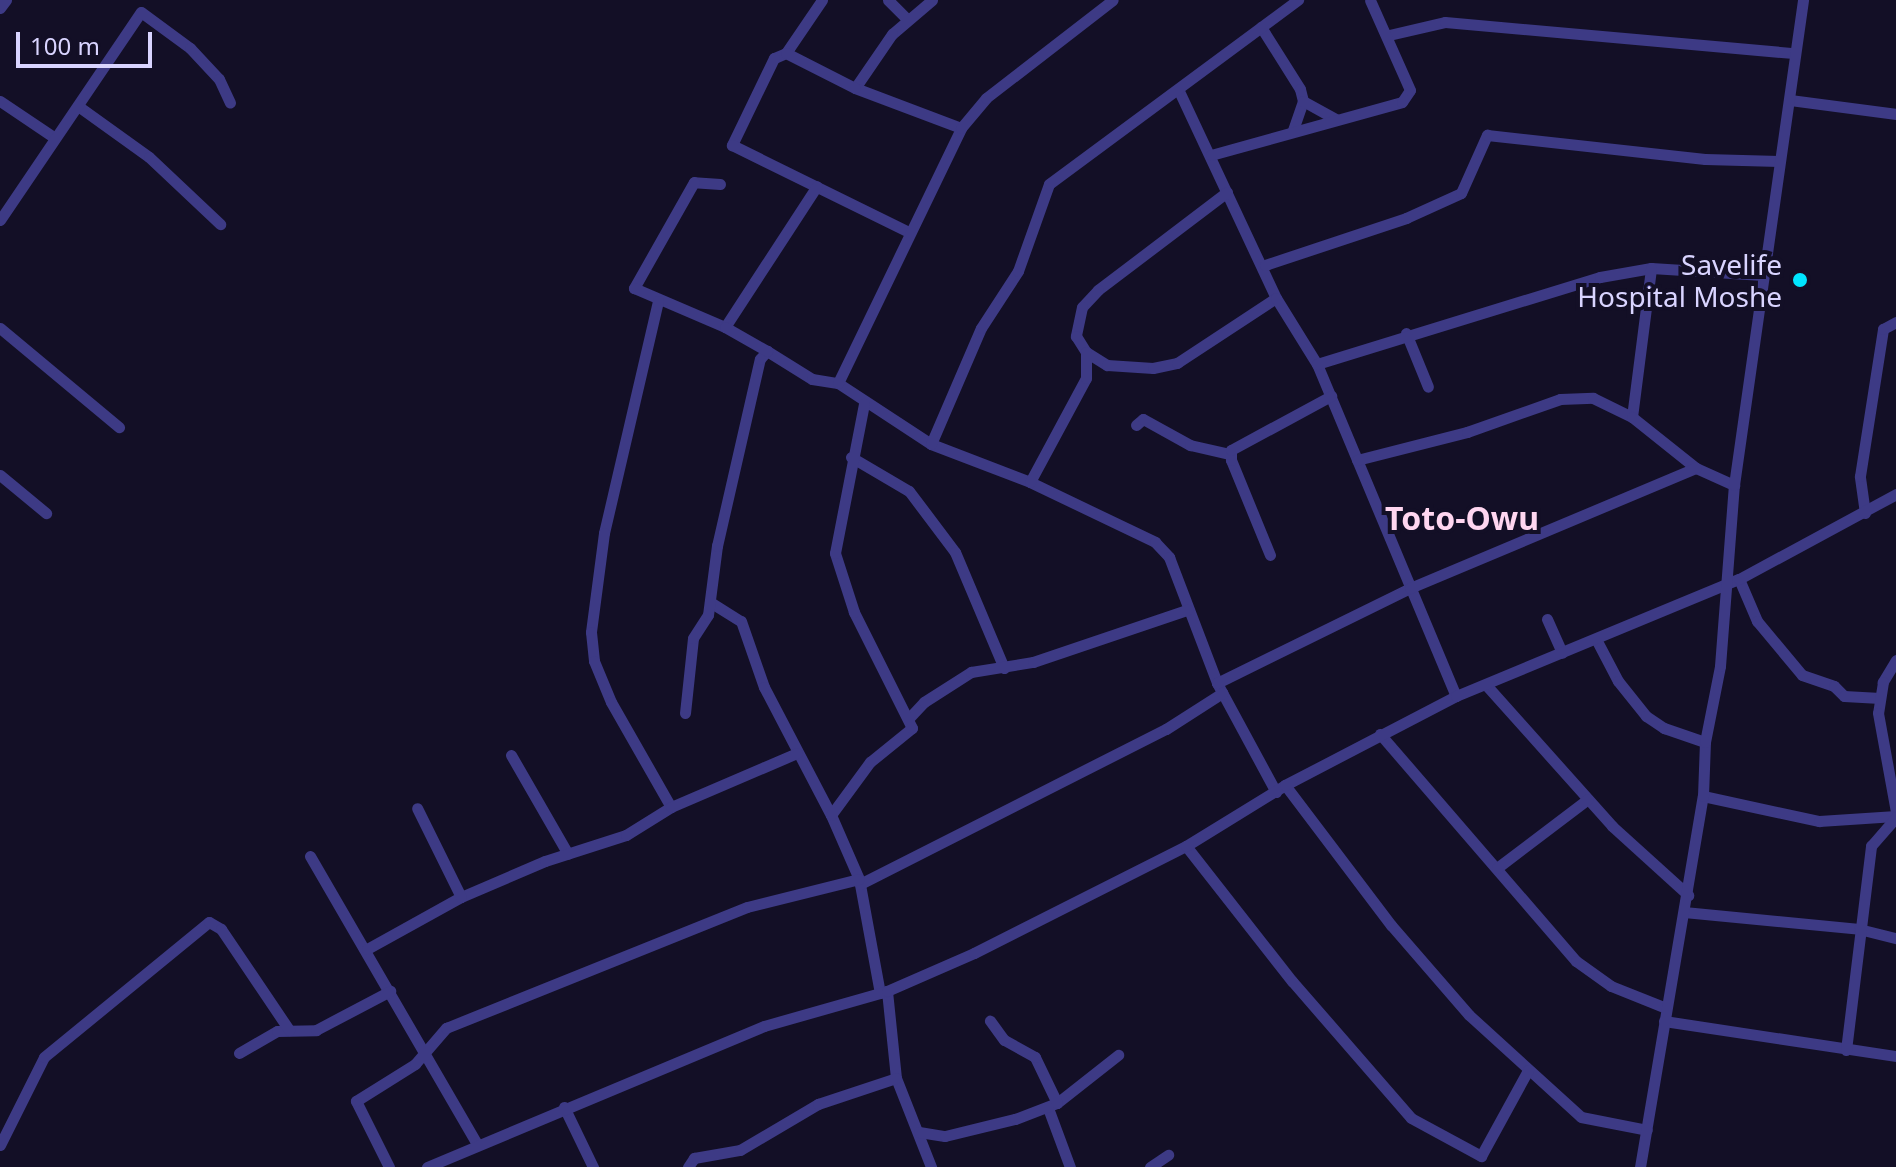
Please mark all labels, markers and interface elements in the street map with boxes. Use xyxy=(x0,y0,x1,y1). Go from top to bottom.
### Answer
scale bar xyxy=(20,16,156,66)
text: 100 m xyxy=(30,29,100,62)
place label: Savelife Hospital Moshe xyxy=(1577,247,1782,313)
marker: Savelife Hospital Moshe xyxy=(1789,269,1811,291)
district label: Toto-Owu xyxy=(1385,499,1539,537)

